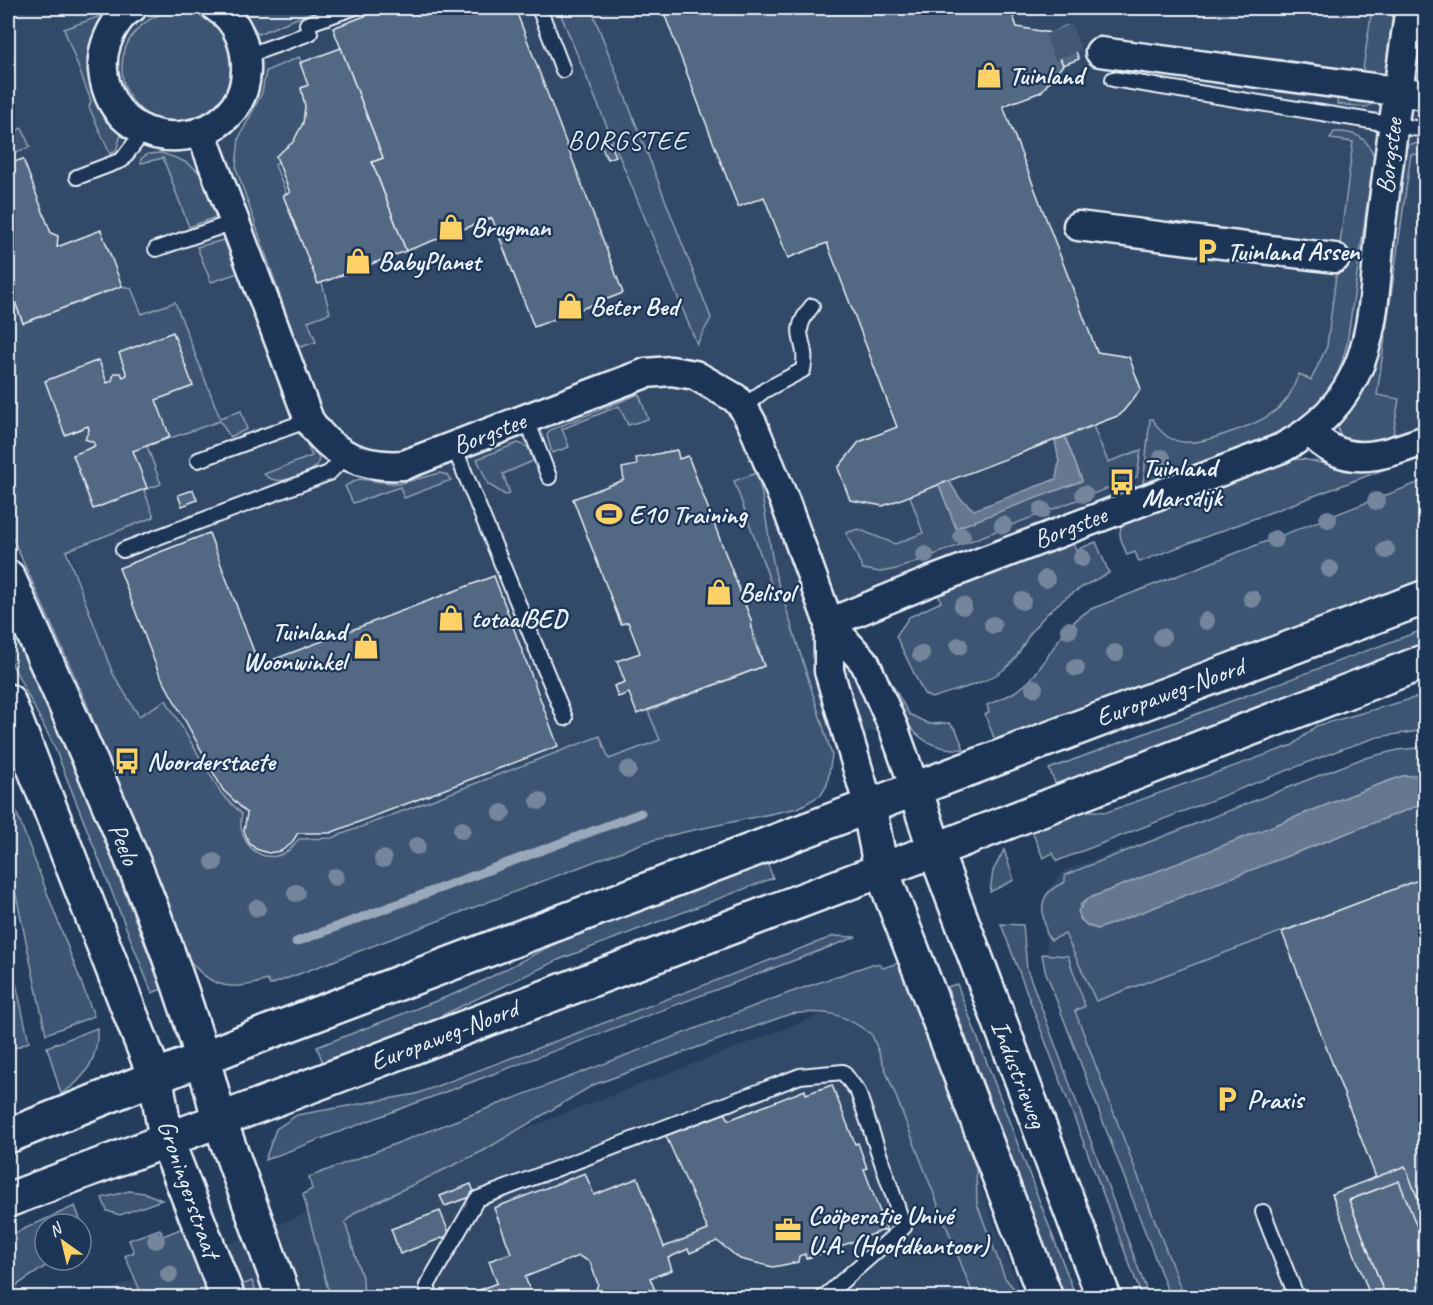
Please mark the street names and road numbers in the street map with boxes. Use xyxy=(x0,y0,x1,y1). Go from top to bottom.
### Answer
street label: Borgstee xyxy=(1368,115,1410,196)
street label: Borgstee xyxy=(448,403,532,462)
street label: Borgstee xyxy=(1029,497,1113,556)
street label: Europaweg-Noord xyxy=(1091,649,1252,734)
street label: Peelo xyxy=(101,818,148,871)
street label: Europaweg-Noord xyxy=(365,990,526,1078)
street label: Industrieweg xyxy=(983,1015,1055,1134)
street label: Groningerstraat xyxy=(150,1116,229,1266)

